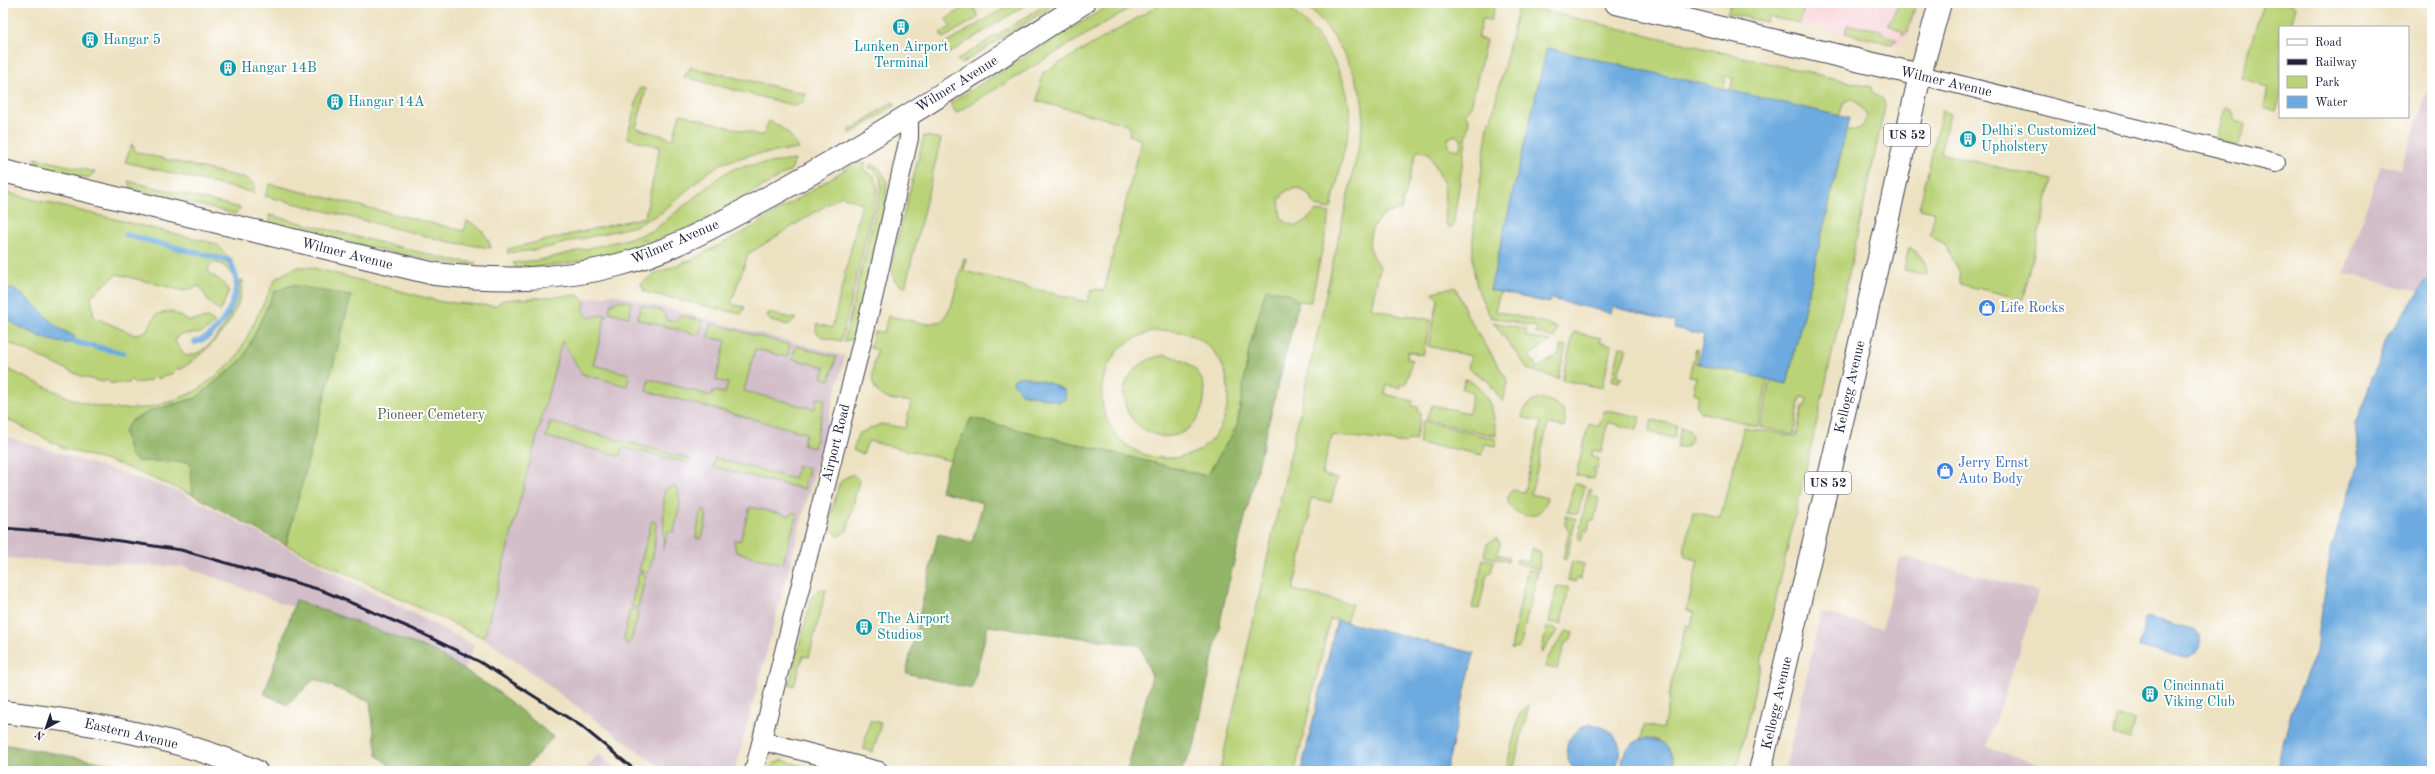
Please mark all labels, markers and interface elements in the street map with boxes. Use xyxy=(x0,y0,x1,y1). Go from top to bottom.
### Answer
building icon: Lunken Airport Terminal xyxy=(891,17,911,37)
legend xyxy=(2279,26,2409,118)
building icon: Hangar 5 xyxy=(80,30,100,50)
place label: Hangar 5 xyxy=(103,33,161,47)
text: Road xyxy=(2315,37,2342,49)
place label: Lunken Airport Terminal xyxy=(854,40,948,70)
street label: Wilmer Avenue xyxy=(914,53,1000,115)
text: Railway xyxy=(2315,57,2358,69)
building icon: Hangar 14B xyxy=(218,58,238,78)
place label: Hangar 14B xyxy=(241,61,317,75)
street label: Wilmer Avenue xyxy=(1899,65,1993,99)
text: Park xyxy=(2315,77,2340,89)
building icon: Hangar 14A xyxy=(325,92,345,112)
place label: Hangar 14A xyxy=(348,95,425,109)
text: Water xyxy=(2315,97,2348,109)
road number: US 52 xyxy=(1884,124,1930,146)
place label: Delhi's Customized Upholstery xyxy=(1981,124,2096,154)
building icon: Delhi's Customized Upholstery xyxy=(1958,129,1978,149)
street label: Wilmer Avenue xyxy=(629,217,721,267)
street label: Wilmer Avenue xyxy=(300,236,394,272)
shop icon: Life Rocks xyxy=(1977,298,1997,318)
place label: Life Rocks xyxy=(2000,301,2065,315)
street label: Kellogg Avenue xyxy=(1832,339,1868,435)
street label: Airport Road xyxy=(820,402,852,484)
park label: Pioneer Cemetery xyxy=(377,408,486,422)
place label: Jerry Ernst Auto Body xyxy=(1958,456,2029,486)
shop icon: Jerry Ernst Auto Body xyxy=(1935,461,1955,481)
road number: US 52 xyxy=(1805,472,1851,494)
place label: The Airport Studios xyxy=(877,612,950,642)
building icon: The Airport Studios xyxy=(854,617,874,637)
street label: Kellogg Avenue xyxy=(1759,655,1795,751)
place label: Cincinnati Viking Club xyxy=(2163,679,2235,709)
building icon: Cincinnati Viking Club xyxy=(2140,684,2160,704)
north arrow xyxy=(26,708,66,748)
street label: Eastern Avenue xyxy=(83,716,179,752)
text: N xyxy=(33,727,47,741)

